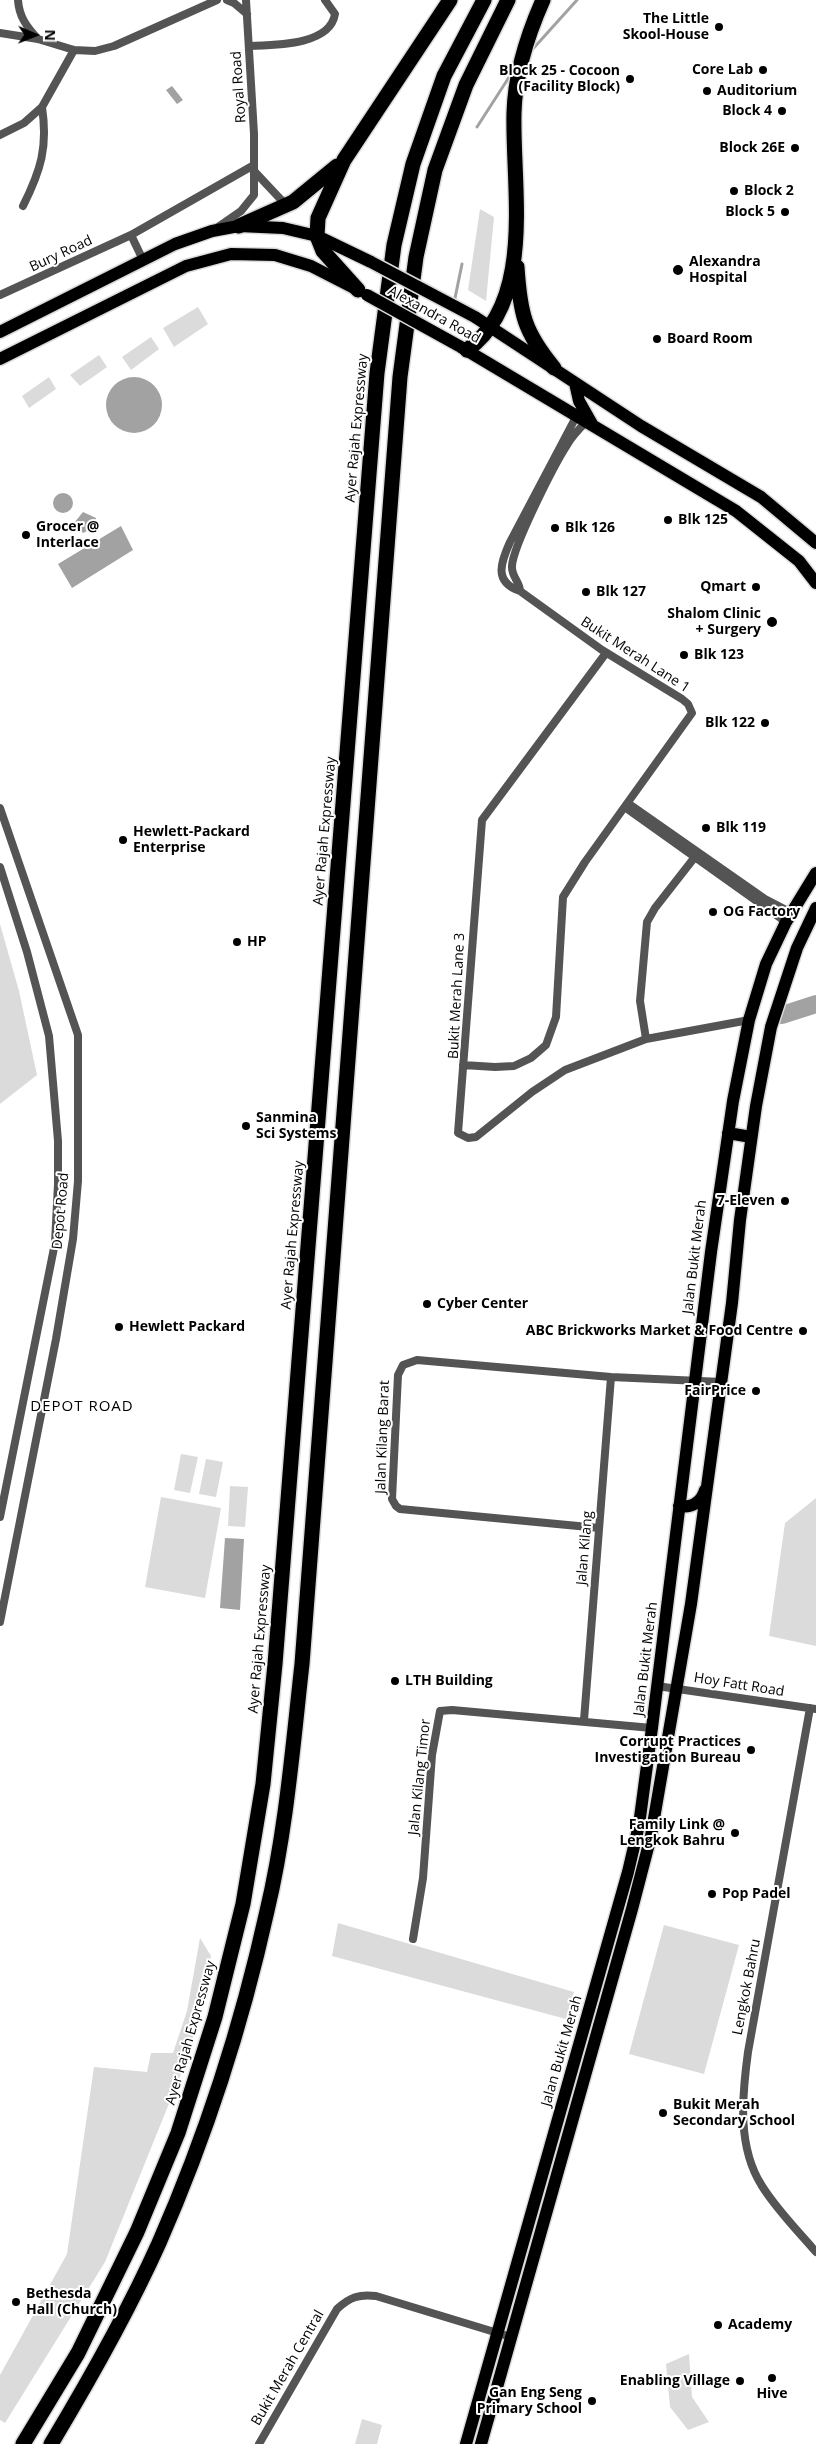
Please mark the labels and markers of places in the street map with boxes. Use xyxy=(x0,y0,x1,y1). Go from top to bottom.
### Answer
place label: The Little Skool-House xyxy=(623,11,709,44)
marker: The Little Skool-House xyxy=(713,21,725,33)
place label: Core Lab xyxy=(692,62,753,78)
place label: Block 25 - Cocoon (Facility Block) xyxy=(499,63,620,95)
marker: Core Lab xyxy=(757,64,769,76)
marker: Block 25 - Cocoon (Facility Block) xyxy=(624,73,636,85)
place label: Auditorium xyxy=(717,83,797,99)
marker: Auditorium xyxy=(701,85,713,97)
place label: Block 4 xyxy=(722,103,772,119)
marker: Block 4 xyxy=(776,105,788,117)
place label: Block 26E xyxy=(719,140,785,156)
marker: Block 26E xyxy=(789,142,801,154)
place label: Block 2 xyxy=(744,183,794,199)
marker: Block 2 xyxy=(728,185,740,197)
place label: Block 5 xyxy=(725,204,775,220)
marker: Block 5 xyxy=(779,206,791,218)
place label: Alexandra Hospital xyxy=(689,254,761,286)
marker: Alexandra Hospital xyxy=(671,263,685,277)
place label: Board Room xyxy=(667,331,753,347)
marker: Board Room xyxy=(651,333,663,345)
place label: Blk 125 xyxy=(678,512,728,528)
marker: Blk 125 xyxy=(662,514,674,526)
place label: Grocer @ Interlace xyxy=(36,519,99,552)
place label: Blk 126 xyxy=(565,520,615,536)
marker: Blk 126 xyxy=(549,522,561,534)
marker: Grocer @ Interlace xyxy=(20,529,32,541)
place label: Qmart xyxy=(700,579,746,595)
marker: Qmart xyxy=(750,581,762,593)
place label: Blk 127 xyxy=(596,584,646,600)
marker: Blk 127 xyxy=(580,586,592,598)
place label: Shalom Clinic + Surgery xyxy=(667,606,761,638)
marker: Shalom Clinic + Surgery xyxy=(765,615,779,629)
place label: Blk 123 xyxy=(694,647,744,663)
marker: Blk 123 xyxy=(678,649,690,661)
place label: Blk 122 xyxy=(705,715,755,731)
marker: Blk 122 xyxy=(759,717,771,729)
place label: Blk 119 xyxy=(716,820,766,836)
marker: Blk 119 xyxy=(700,822,712,834)
place label: Hewlett-Packard Enterprise xyxy=(133,824,250,856)
marker: Hewlett-Packard Enterprise xyxy=(117,834,129,846)
place label: OG Factory xyxy=(723,904,800,920)
marker: OG Factory xyxy=(707,906,719,918)
place label: HP xyxy=(247,934,267,950)
marker: HP xyxy=(231,936,243,948)
place label: Sanmina Sci Systems xyxy=(256,1110,337,1142)
marker: Sanmina Sci Systems xyxy=(240,1120,252,1132)
place label: 7-Eleven xyxy=(717,1193,775,1209)
marker: 7-Eleven xyxy=(779,1195,791,1207)
place label: Cyber Center xyxy=(437,1296,528,1312)
marker: Cyber Center xyxy=(421,1298,433,1310)
place label: Hewlett Packard xyxy=(129,1319,245,1335)
marker: Hewlett Packard xyxy=(113,1321,125,1333)
place label: ABC Brickworks Market & Food Centre xyxy=(526,1323,793,1339)
marker: ABC Brickworks Market & Food Centre xyxy=(797,1325,809,1337)
place label: FairPrice xyxy=(684,1383,746,1399)
marker: FairPrice xyxy=(750,1385,762,1397)
place label: LTH Building xyxy=(405,1673,493,1689)
marker: LTH Building xyxy=(389,1675,401,1687)
place label: Corrupt Practices Investigation Bureau xyxy=(595,1734,741,1766)
marker: Corrupt Practices Investigation Bureau xyxy=(745,1744,757,1756)
place label: Family Link @ Lengkok Bahru xyxy=(619,1817,725,1850)
marker: Family Link @ Lengkok Bahru xyxy=(729,1827,741,1839)
place label: Pop Padel xyxy=(722,1886,791,1902)
marker: Pop Padel xyxy=(706,1888,718,1900)
place label: Bukit Merah Secondary School xyxy=(673,2097,795,2130)
marker: Bukit Merah Secondary School xyxy=(657,2107,669,2119)
place label: Bethesda Hall (Church) xyxy=(26,2286,117,2318)
marker: Bethesda Hall (Church) xyxy=(10,2296,22,2308)
place label: Academy xyxy=(728,2317,792,2333)
marker: Academy xyxy=(712,2319,724,2331)
marker: Hive xyxy=(766,2372,778,2384)
place label: Enabling Village xyxy=(620,2373,730,2389)
marker: Enabling Village xyxy=(734,2375,746,2387)
place label: Gan Eng Seng Primary School xyxy=(477,2385,582,2418)
place label: Hive xyxy=(756,2386,788,2402)
marker: Gan Eng Seng Primary School xyxy=(586,2395,598,2407)

